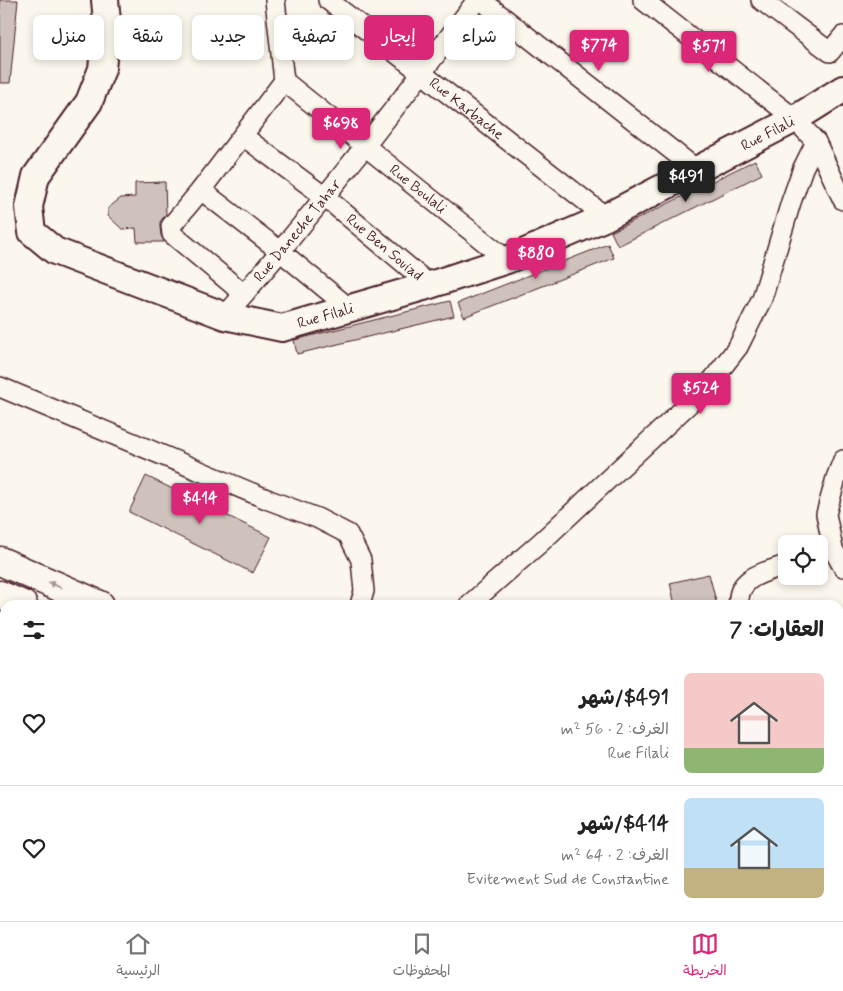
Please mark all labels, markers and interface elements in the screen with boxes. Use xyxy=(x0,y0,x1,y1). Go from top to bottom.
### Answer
chip: منزل xyxy=(33,15,104,60)
chip: شقة xyxy=(114,15,182,60)
chip: جديد xyxy=(192,15,264,60)
chip: تصفية xyxy=(274,15,354,60)
chip: إيجار xyxy=(364,15,434,60)
chip: شراء xyxy=(444,15,515,60)
pin: $774 xyxy=(569,30,629,72)
pin: $571 xyxy=(679,30,739,73)
text: $774 xyxy=(581,35,617,56)
text: $571 xyxy=(692,36,726,57)
street label: Rue Karbache xyxy=(424,73,508,145)
pin: $698 xyxy=(311,108,371,150)
street label: Rue Filali xyxy=(738,112,799,156)
text: $698 xyxy=(323,113,359,134)
street label: Rue Boulali xyxy=(385,160,451,219)
pin: $491 xyxy=(656,160,716,203)
text: $491 xyxy=(669,166,703,187)
street label: Rue Daneche Tahar xyxy=(250,175,346,287)
street label: Rue Ben Souiad xyxy=(341,210,427,286)
pin: $880 xyxy=(506,238,566,280)
text: $880 xyxy=(518,243,554,264)
street label: Rue Filali xyxy=(295,299,356,334)
pin: $524 xyxy=(671,372,731,415)
text: $524 xyxy=(683,378,719,399)
pin: $414 xyxy=(170,482,230,525)
text: $414 xyxy=(182,488,218,509)
map controls xyxy=(778,535,828,585)
button: locate xyxy=(778,535,828,585)
one-way arrow xyxy=(48,581,62,589)
icon: filters xyxy=(20,616,48,644)
text: العقارات: 7 xyxy=(730,616,824,644)
text: $491/شهر xyxy=(580,684,669,712)
icon: home xyxy=(724,693,784,753)
icon: heart xyxy=(20,709,48,737)
text: الغرف: 2 · 56 m² xyxy=(561,719,669,740)
text: Rue Filali xyxy=(607,743,669,764)
text: $414/شهر xyxy=(579,810,669,838)
icon: home xyxy=(724,818,784,878)
icon: heart xyxy=(20,834,48,862)
text: الغرف: 2 · 64 m² xyxy=(561,845,669,866)
text: Evitement Sud de Constantine xyxy=(467,869,669,890)
tab: الرئيسية xyxy=(116,930,160,983)
tab: المحفوظات xyxy=(393,930,450,983)
tab: الخريطة xyxy=(683,930,727,983)

